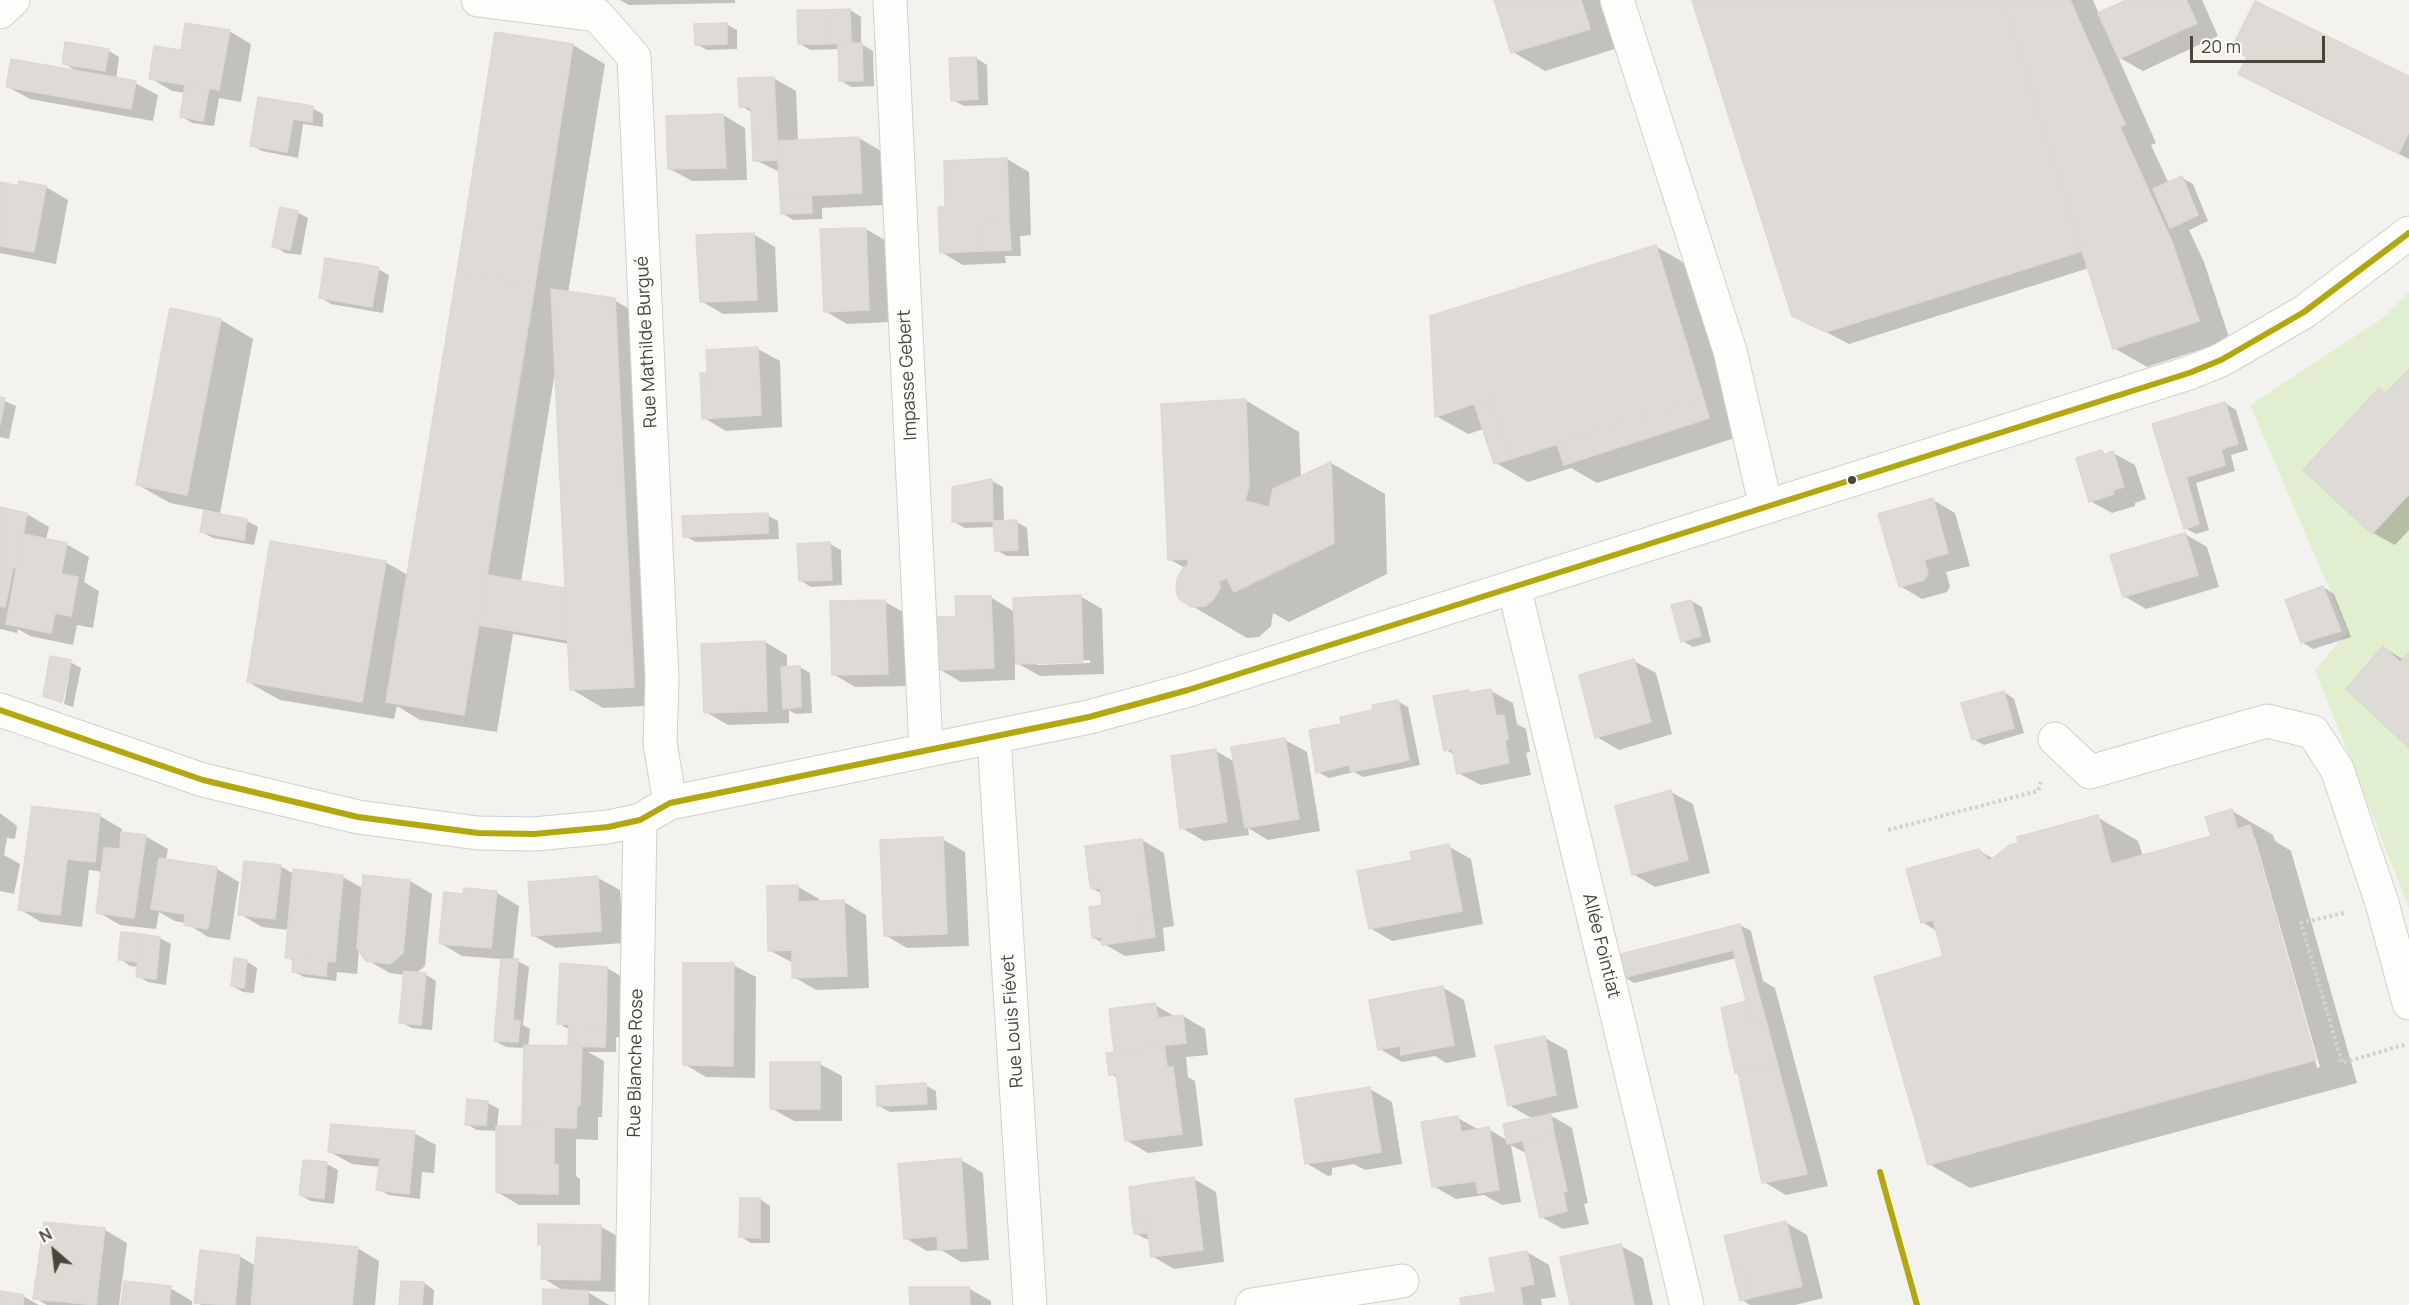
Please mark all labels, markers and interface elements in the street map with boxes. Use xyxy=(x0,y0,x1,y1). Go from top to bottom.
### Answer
scale bar xyxy=(2193,24,2328,62)
text: 20 m xyxy=(2201,34,2241,58)
street label: Rue Mathilde Burgué xyxy=(632,255,662,429)
street label: Impasse Gebert xyxy=(894,309,922,441)
unlabelled marker xyxy=(1846,474,1858,486)
street label: Allée Fointiat xyxy=(1578,891,1624,1001)
street label: Rue Louis Fiévet xyxy=(998,953,1028,1089)
street label: Rue Blanche Rose xyxy=(624,988,648,1138)
north arrow xyxy=(24,1221,84,1281)
text: N xyxy=(35,1223,56,1248)

